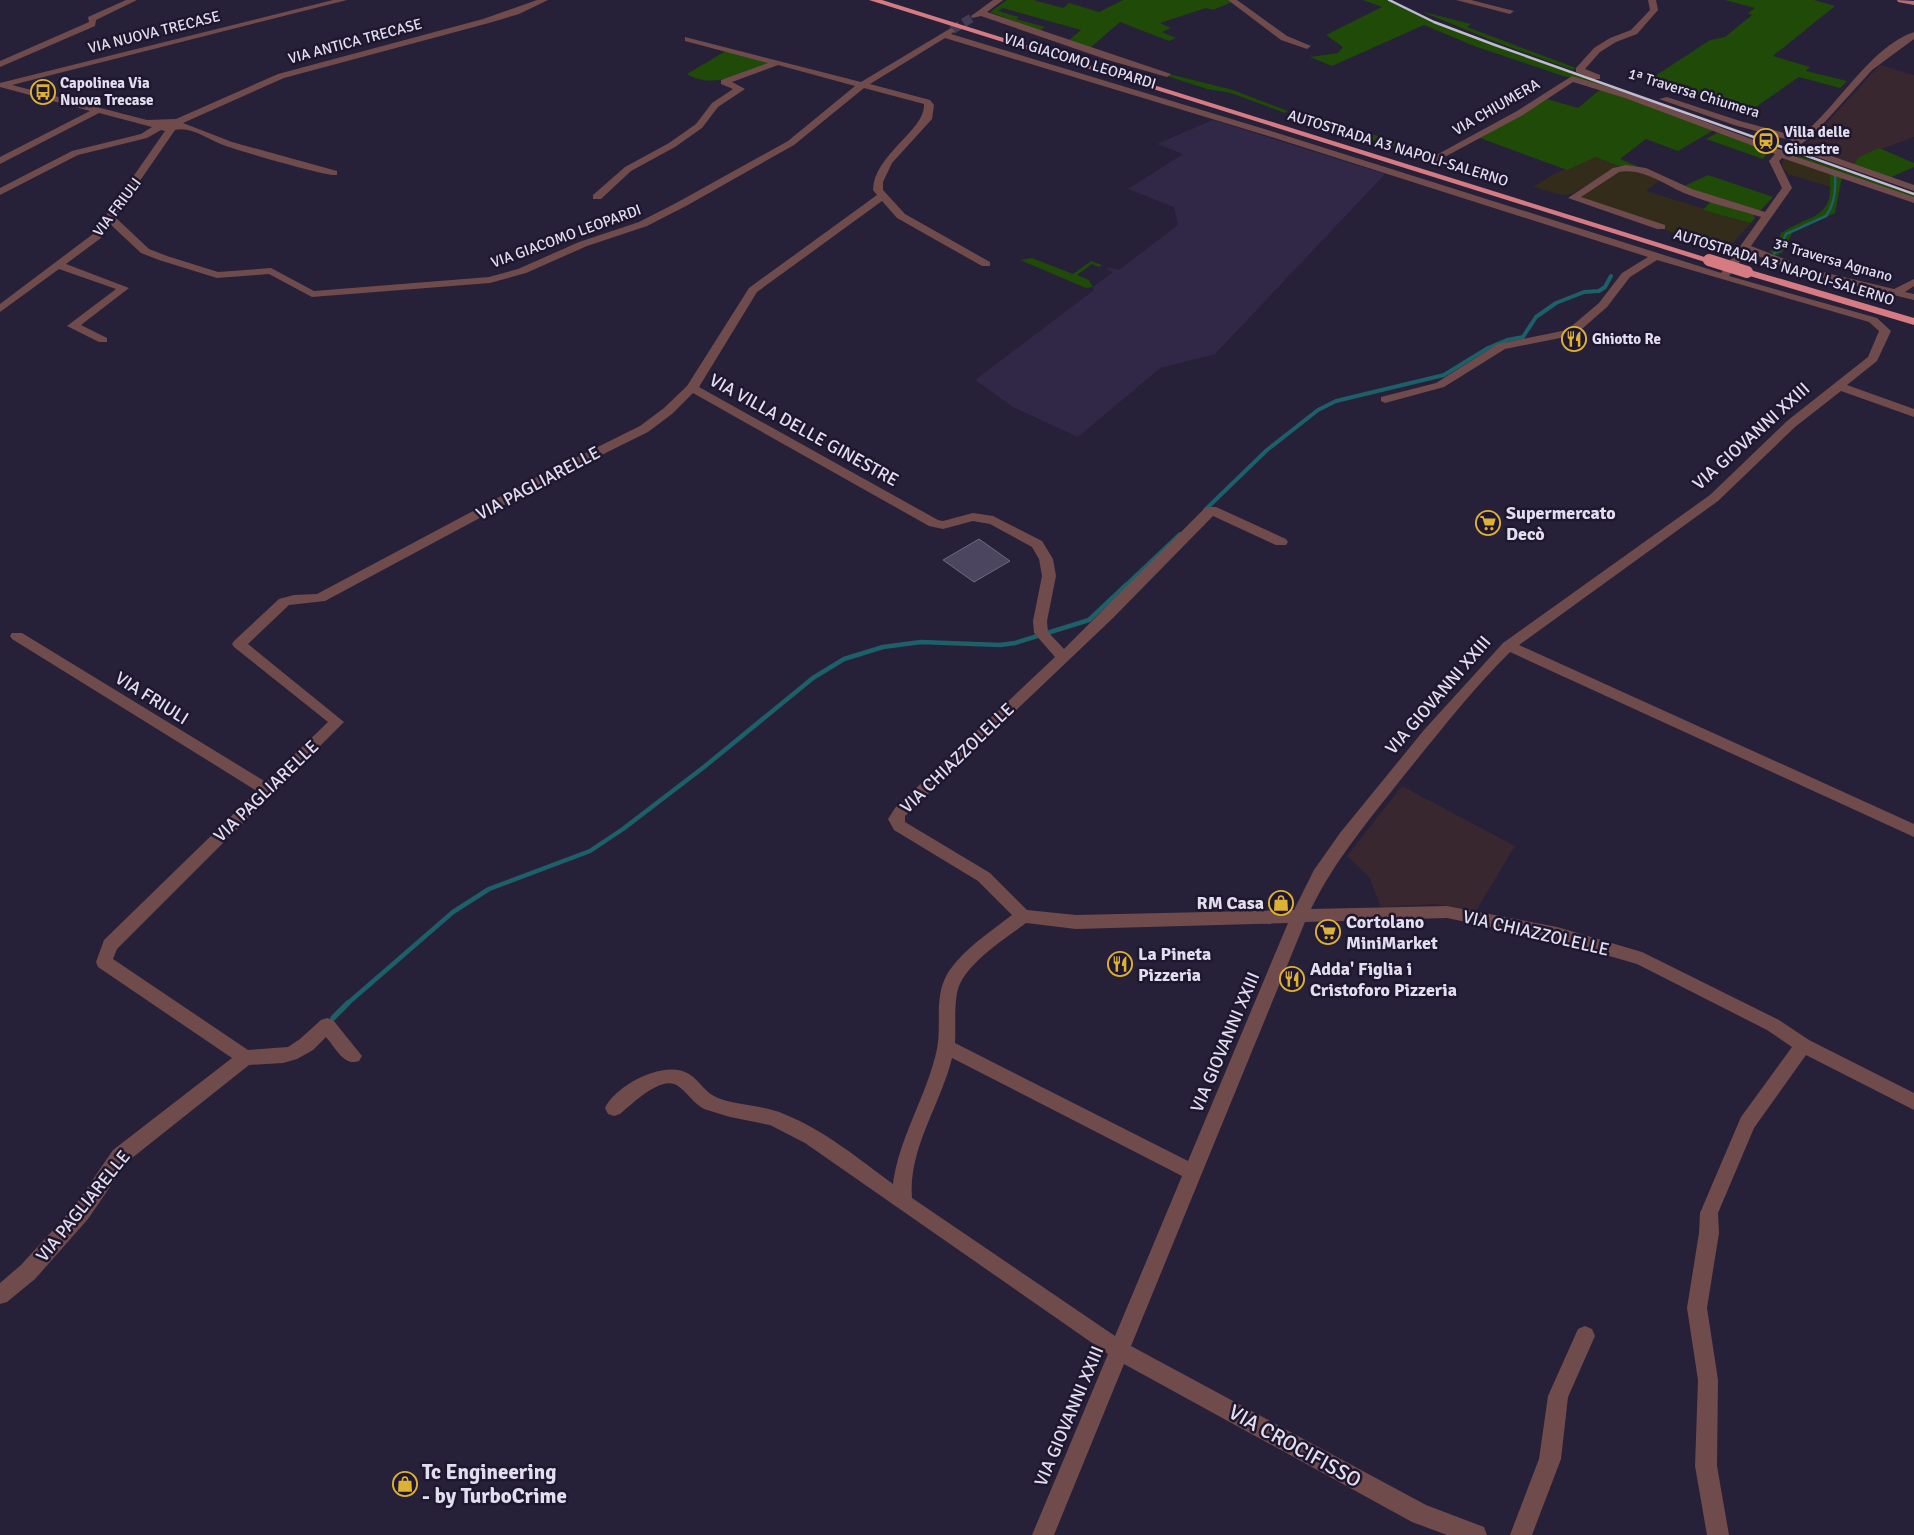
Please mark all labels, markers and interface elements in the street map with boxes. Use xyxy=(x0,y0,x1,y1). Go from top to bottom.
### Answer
street label: VIA NUOVA TRECASE xyxy=(86,7,222,57)
street label: VIA ANTICA TRECASE xyxy=(286,14,424,68)
street label: VIA GIACOMO LEOPARDI xyxy=(1002,29,1158,93)
street label: 1ª Traversa Chiumera xyxy=(1626,64,1762,122)
place label: Capolinea Via Nuova Trecase xyxy=(60,74,154,109)
street label: VIA CHIUMERA xyxy=(1449,75,1543,139)
bus stop icon: Capolinea Via Nuova Trecase xyxy=(30,79,56,105)
street label: AUTOSTRADA A3 NAPOLI-SALERNO xyxy=(1286,106,1511,190)
place label: Villa delle Ginestre xyxy=(1784,123,1850,158)
station icon: Villa delle Ginestre xyxy=(1753,128,1779,154)
street label: VIA FRIULI xyxy=(89,174,145,240)
street label: VIA GIACOMO LEOPARDI xyxy=(488,200,644,272)
street label: AUTOSTRADA A3 NAPOLI-SALERNO xyxy=(1672,225,1897,309)
street label: 3ª Traversa Agnano xyxy=(1771,234,1895,286)
restaurant icon: Ghiotto Re xyxy=(1561,326,1587,352)
place label: Ghiotto Re xyxy=(1592,330,1661,348)
street label: VIA VILLA DELLE GINESTRE xyxy=(706,369,902,491)
street label: VIA GIOVANNI XXIII xyxy=(1688,378,1814,494)
street label: VIA PAGLIARELLE xyxy=(472,441,604,525)
place label: Supermercato Decò xyxy=(1506,502,1616,545)
supermarket icon: Supermercato Decò xyxy=(1475,510,1501,536)
street label: VIA GIOVANNI XXIII xyxy=(1380,631,1496,759)
street label: VIA FRIULI xyxy=(111,667,193,729)
street label: VIA CHIAZZOLELLE xyxy=(896,698,1018,818)
street label: VIA PAGLIARELLE xyxy=(209,735,323,847)
shop icon: RM Casa xyxy=(1268,890,1294,916)
place label: RM Casa xyxy=(1197,892,1264,914)
street label: VIA CHIAZZOLELLE xyxy=(1461,905,1611,961)
place label: Cortolano MiniMarket xyxy=(1346,911,1438,954)
supermarket icon: Cortolano MiniMarket xyxy=(1315,919,1341,945)
place label: La Pineta Pizzeria xyxy=(1138,943,1211,986)
restaurant icon: La Pineta Pizzeria xyxy=(1107,951,1133,977)
place label: Adda' Figlia i Cristoforo Pizzeria xyxy=(1310,958,1457,1001)
restaurant icon: Adda' Figlia i Cristoforo Pizzeria xyxy=(1279,966,1305,992)
street label: VIA GIOVANNI XXIII xyxy=(1186,969,1264,1115)
street label: VIA PAGLIARELLE xyxy=(31,1146,135,1266)
street label: VIA GIOVANNI XXIII xyxy=(1030,1343,1108,1489)
street label: VIA CROCIFISSO xyxy=(1224,1399,1366,1493)
place label: Tc Engineering - by TurboCrime xyxy=(422,1459,567,1509)
shop icon: Tc Engineering - by TurboCrime xyxy=(392,1471,418,1497)

